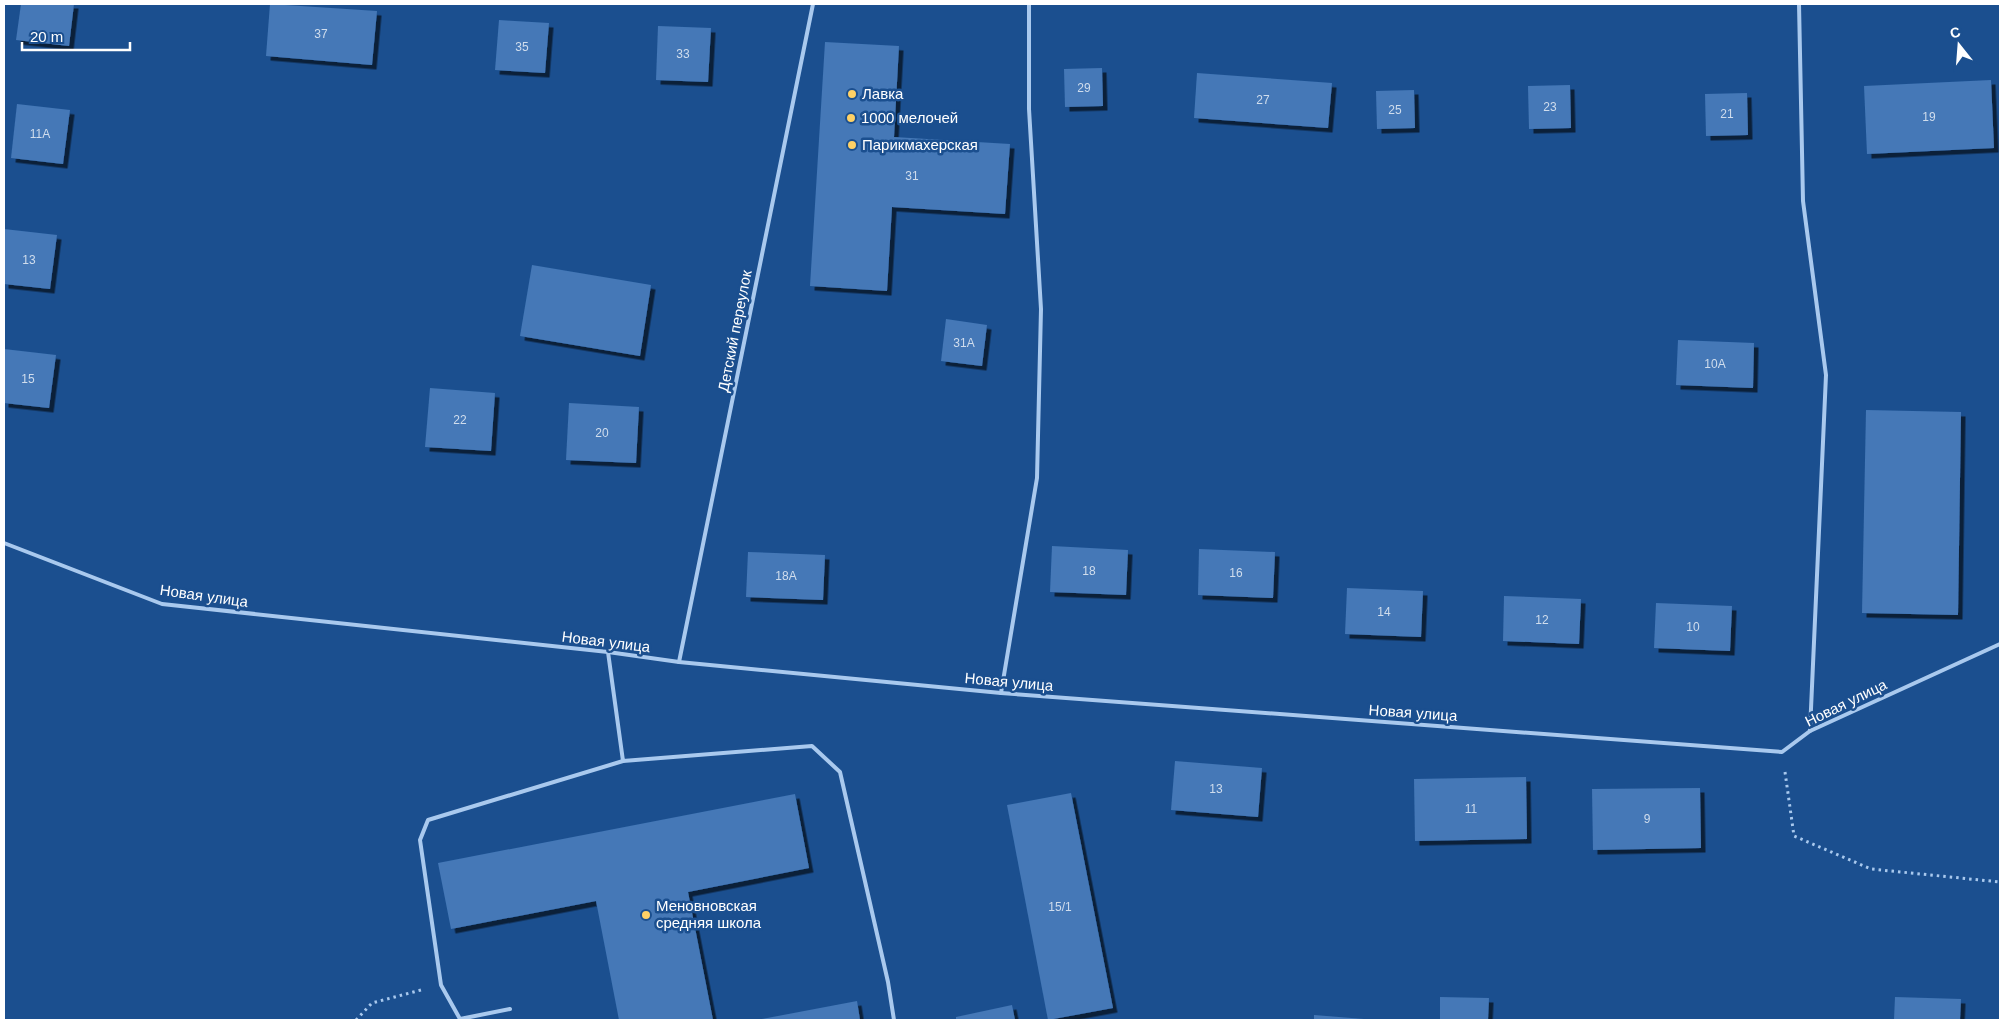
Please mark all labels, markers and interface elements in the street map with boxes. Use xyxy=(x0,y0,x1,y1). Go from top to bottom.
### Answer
scale bar xyxy=(22,20,130,52)
north arrow xyxy=(1934,20,1984,70)
text: С xyxy=(1948,23,1962,42)
house number: 37 xyxy=(314,27,328,41)
text: 20 m xyxy=(30,28,63,45)
house number: 35 xyxy=(515,40,529,54)
house number: 33 xyxy=(676,47,690,61)
house number: 29 xyxy=(1077,81,1091,95)
place label: Лавка xyxy=(862,85,904,102)
marker: Лавка xyxy=(846,88,858,100)
house number: 27 xyxy=(1256,93,1270,107)
house number: 23 xyxy=(1543,100,1557,114)
house number: 25 xyxy=(1388,103,1402,117)
house number: 21 xyxy=(1720,107,1734,121)
place label: 1000 мелочей xyxy=(861,109,958,126)
house number: 19 xyxy=(1922,110,1936,124)
marker: 1000 мелочей xyxy=(845,112,857,124)
house number: 11А xyxy=(30,127,50,141)
place label: Парикмахерская xyxy=(862,136,978,153)
marker: Парикмахерская xyxy=(846,139,858,151)
house number: 31 xyxy=(905,169,919,183)
house number: 13 xyxy=(22,253,36,267)
street label: Детский переулок xyxy=(714,268,755,393)
house number: 31А xyxy=(953,336,975,350)
house number: 10А xyxy=(1704,357,1726,371)
house number: 15 xyxy=(21,372,35,386)
house number: 22 xyxy=(453,413,467,427)
house number: 20 xyxy=(595,426,609,440)
house number: 18 xyxy=(1082,564,1096,578)
house number: 16 xyxy=(1229,566,1243,580)
house number: 18А xyxy=(775,569,797,583)
street label: Новая улица xyxy=(159,581,250,610)
house number: 14 xyxy=(1377,605,1391,619)
house number: 12 xyxy=(1535,613,1549,627)
house number: 10 xyxy=(1686,620,1700,634)
street label: Новая улица xyxy=(561,628,652,655)
street label: Новая улица xyxy=(964,669,1055,694)
street label: Новая улица xyxy=(1802,675,1890,730)
street label: Новая улица xyxy=(1368,701,1459,724)
house number: 13 xyxy=(1209,782,1223,796)
house number: 11 xyxy=(1465,802,1478,816)
house number: 9 xyxy=(1644,812,1651,826)
place label: Меновновская средняя школа xyxy=(656,897,762,931)
house number: 15/1 xyxy=(1048,900,1072,914)
marker: Меновновская средняя школа xyxy=(640,909,652,921)

